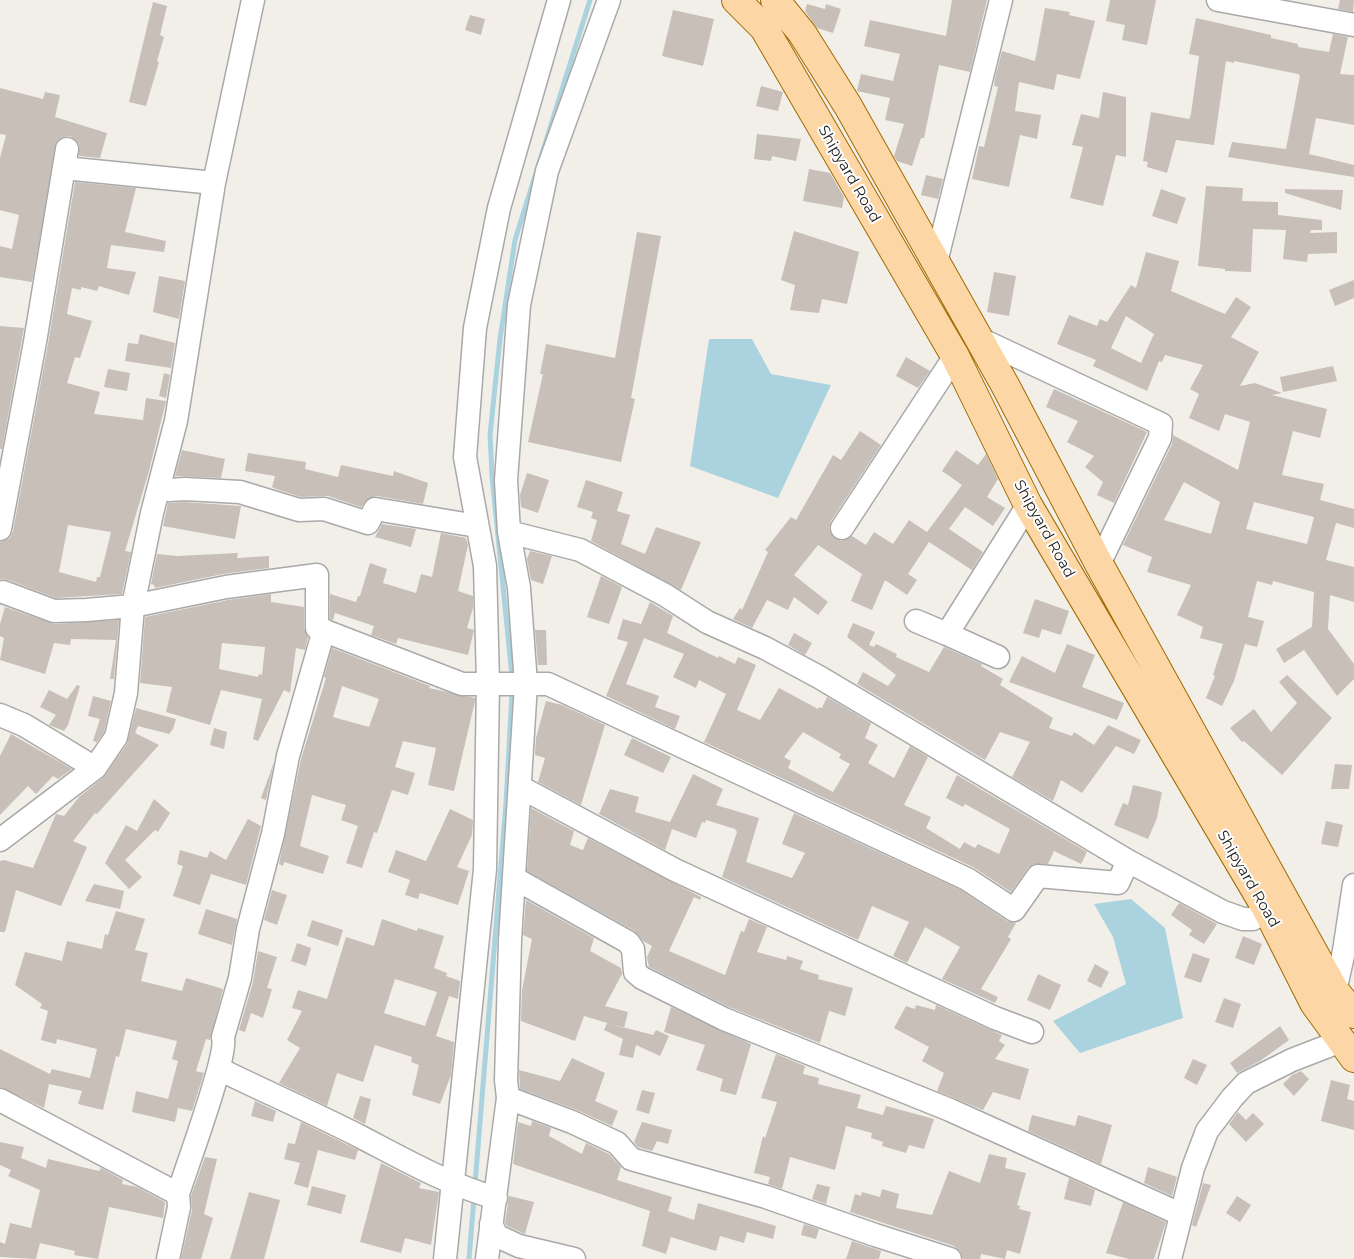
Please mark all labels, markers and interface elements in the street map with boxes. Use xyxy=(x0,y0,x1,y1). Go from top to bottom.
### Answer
street label: Shipyard Road xyxy=(814,122,884,226)
street label: Shipyard Road xyxy=(1010,477,1078,581)
street label: Shipyard Road xyxy=(1213,827,1283,931)

